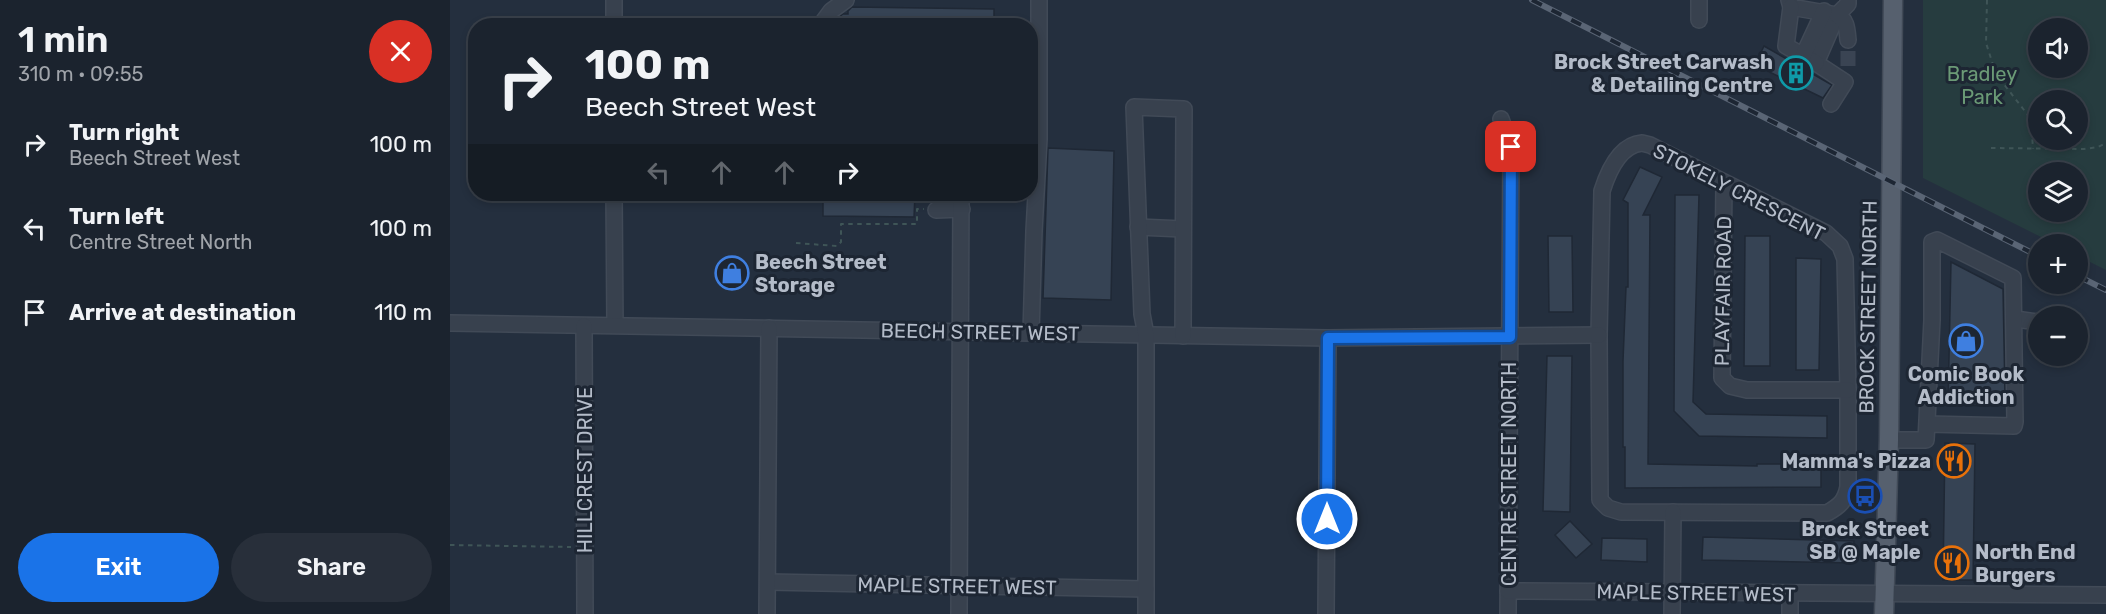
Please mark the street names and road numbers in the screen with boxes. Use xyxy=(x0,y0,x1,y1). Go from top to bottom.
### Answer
street label: STOKELY CRESCENT xyxy=(1649,138,1829,246)
street label: BROCK STREET NORTH xyxy=(1854,200,1882,414)
street label: PLAYFAIR ROAD xyxy=(1710,216,1736,366)
street label: BEECH STREET WEST xyxy=(880,318,1080,346)
street label: CENTRE STREET NORTH xyxy=(1497,362,1521,586)
street label: HILLCREST DRIVE xyxy=(573,387,597,553)
street label: MAPLE STREET WEST xyxy=(857,572,1057,600)
street label: MAPLE STREET WEST xyxy=(1596,579,1796,607)

